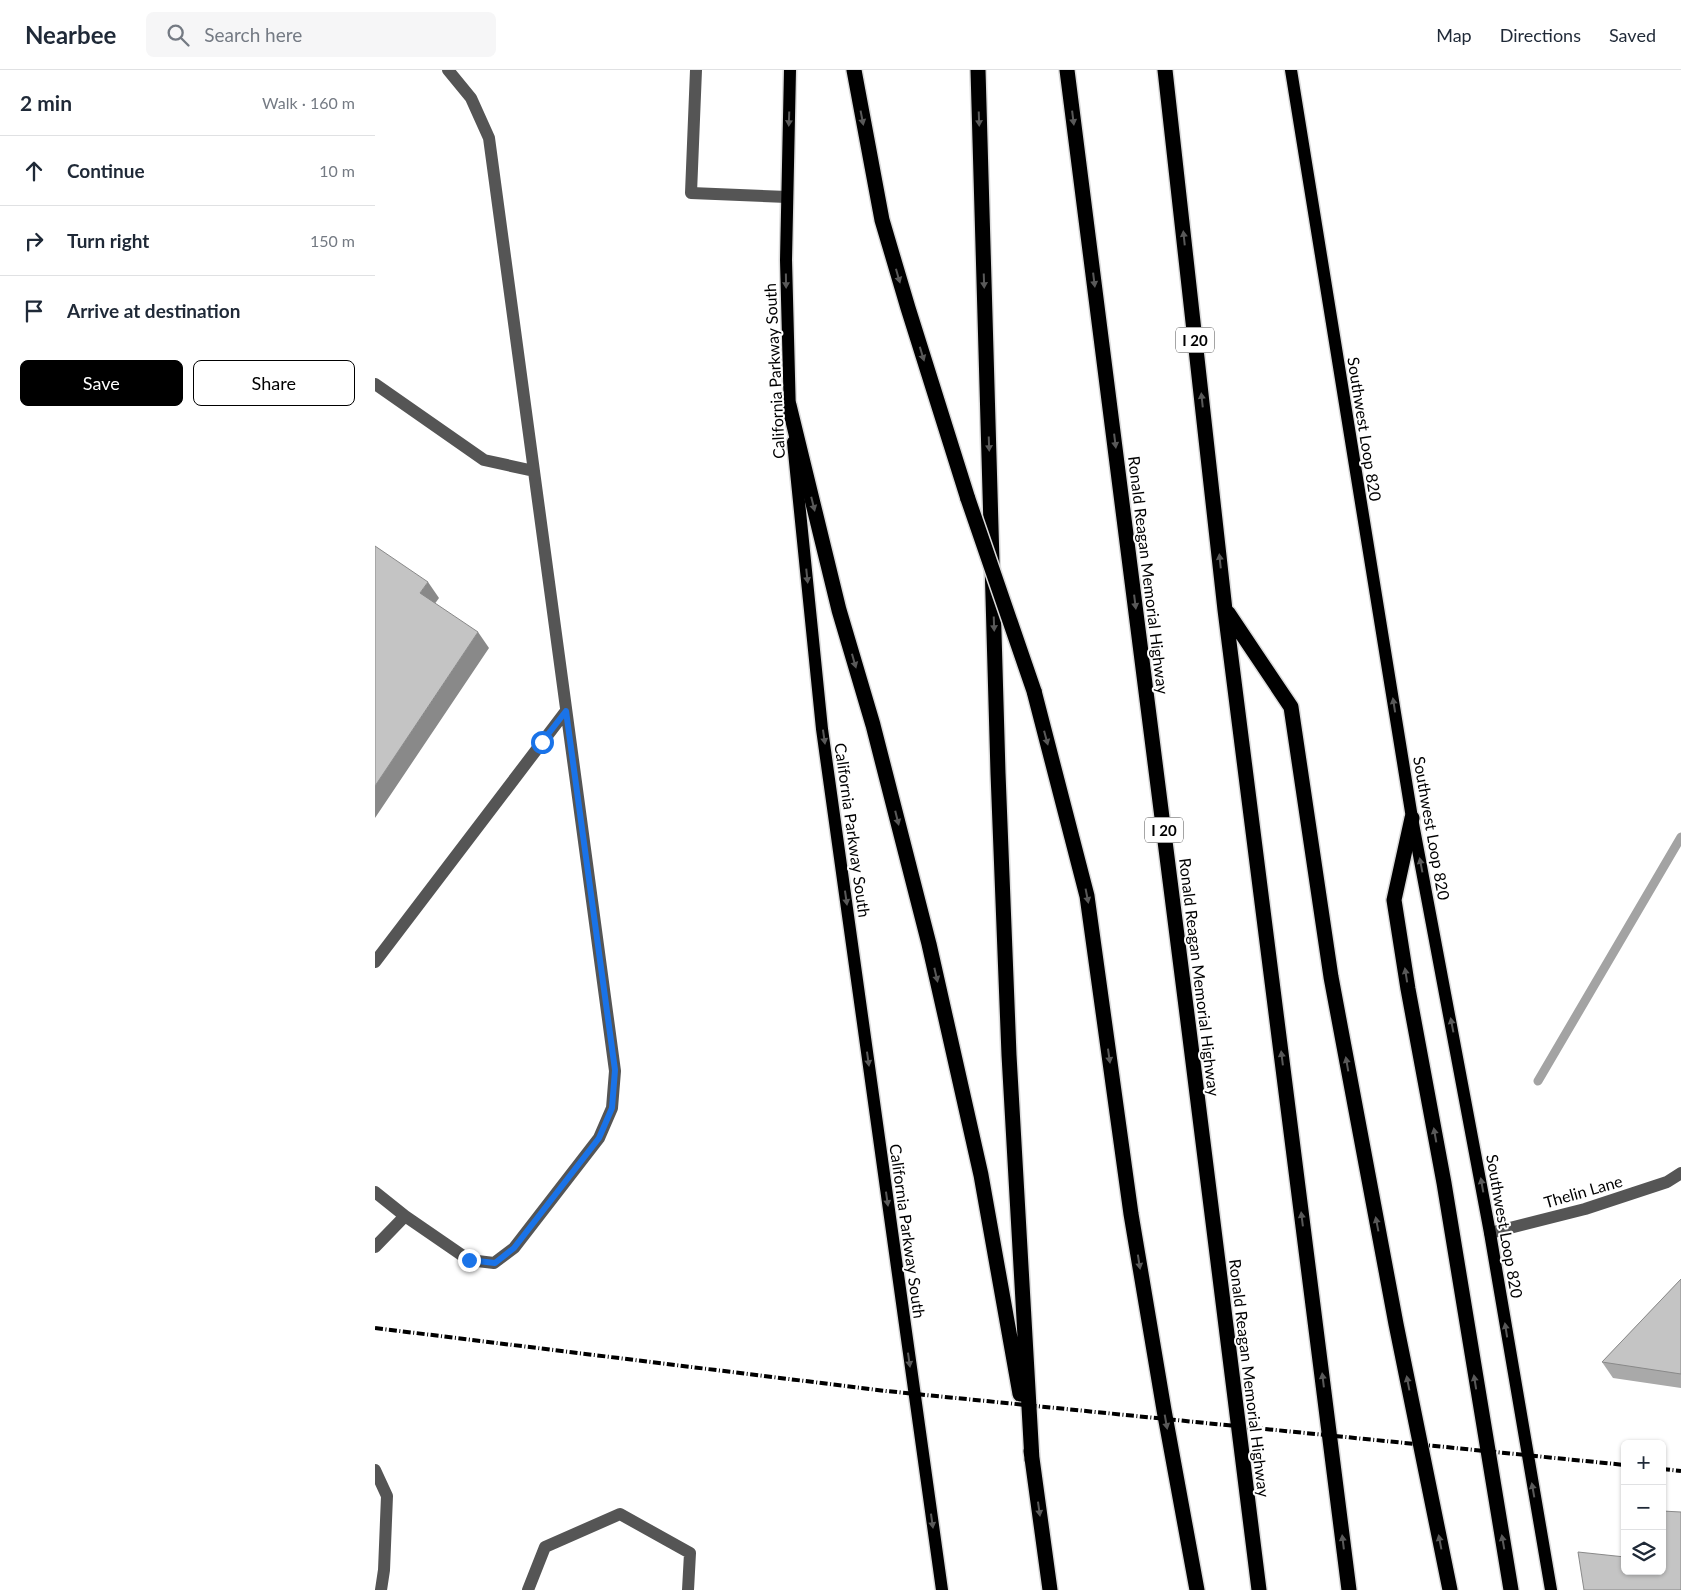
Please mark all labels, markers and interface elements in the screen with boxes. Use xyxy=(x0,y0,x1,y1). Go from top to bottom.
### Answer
search box xyxy=(146,12,496,57)
text: Nearbee xyxy=(25,20,116,49)
icon: search xyxy=(164,21,192,49)
text: Search here xyxy=(204,23,302,46)
text: Map xyxy=(1436,24,1472,46)
text: Directions xyxy=(1500,24,1581,46)
text: Saved xyxy=(1609,24,1656,46)
text: 2 min xyxy=(20,90,72,115)
text: Walk · 160 m xyxy=(262,93,355,112)
one-way arrow xyxy=(785,111,793,127)
one-way arrow xyxy=(858,111,866,126)
one-way arrow xyxy=(975,111,983,127)
one-way arrow xyxy=(1069,111,1077,127)
icon: ahead xyxy=(20,157,48,185)
text: Continue xyxy=(67,159,145,182)
text: 10 m xyxy=(319,161,355,180)
icon: right xyxy=(20,227,48,255)
text: Turn right xyxy=(67,229,149,252)
one-way arrow xyxy=(1179,230,1187,246)
text: 150 m xyxy=(310,231,355,250)
one-way arrow xyxy=(895,269,903,284)
one-way arrow xyxy=(1090,272,1098,288)
one-way arrow xyxy=(782,273,790,289)
one-way arrow xyxy=(980,273,988,289)
street label: California Parkway South xyxy=(760,283,788,459)
icon: arrive xyxy=(20,297,48,325)
text: Arrive at destination xyxy=(67,299,240,322)
road number: I 20 xyxy=(1176,328,1214,352)
one-way arrow xyxy=(919,347,927,362)
street label: Southwest Loop 820 xyxy=(1344,356,1386,502)
button: Save xyxy=(20,360,183,406)
button: Share xyxy=(193,360,355,406)
one-way arrow xyxy=(1198,391,1206,407)
one-way arrow xyxy=(1111,433,1119,449)
one-way arrow xyxy=(985,436,993,452)
street label: Ronald Reagan Memorial Highway xyxy=(1125,455,1173,696)
one-way arrow xyxy=(809,496,817,511)
one-way arrow xyxy=(1216,553,1224,569)
one-way arrow xyxy=(803,568,811,584)
one-way arrow xyxy=(1131,594,1139,610)
one-way arrow xyxy=(990,616,998,632)
one-way arrow xyxy=(851,653,859,668)
one-way arrow xyxy=(1389,697,1397,713)
one-way arrow xyxy=(820,730,828,746)
route start xyxy=(531,731,554,754)
one-way arrow xyxy=(1042,731,1050,746)
street label: California Parkway South xyxy=(831,742,875,918)
street label: Southwest Loop 820 xyxy=(1410,755,1454,901)
one-way arrow xyxy=(893,810,901,825)
road number: I 20 xyxy=(1145,818,1183,842)
street label: Ronald Reagan Memorial Highway xyxy=(1176,857,1224,1098)
one-way arrow xyxy=(1417,857,1425,873)
one-way arrow xyxy=(1083,888,1091,904)
one-way arrow xyxy=(842,891,850,907)
one-way arrow xyxy=(1401,967,1409,983)
one-way arrow xyxy=(932,968,940,983)
one-way arrow xyxy=(1447,1017,1455,1033)
one-way arrow xyxy=(1106,1049,1114,1065)
one-way arrow xyxy=(1278,1050,1286,1066)
one-way arrow xyxy=(864,1052,872,1068)
one-way arrow xyxy=(1343,1056,1351,1071)
one-way arrow xyxy=(1430,1127,1438,1143)
street label: California Parkway South xyxy=(886,1143,930,1319)
street label: Southwest Loop 820 xyxy=(1483,1153,1527,1299)
street label: Thelin Lane xyxy=(1542,1171,1624,1211)
one-way arrow xyxy=(1477,1176,1485,1192)
one-way arrow xyxy=(883,1191,891,1207)
one-way arrow xyxy=(1298,1211,1306,1227)
one-way arrow xyxy=(1373,1216,1381,1231)
route end xyxy=(458,1249,481,1272)
one-way arrow xyxy=(1136,1254,1144,1270)
street label: Ronald Reagan Memorial Highway xyxy=(1226,1258,1274,1499)
one-way arrow xyxy=(1502,1322,1510,1338)
one-way arrow xyxy=(905,1352,913,1368)
one-way arrow xyxy=(1319,1372,1327,1388)
one-way arrow xyxy=(1471,1373,1479,1389)
one-way arrow xyxy=(1404,1375,1412,1391)
one-way arrow xyxy=(1163,1415,1171,1431)
map controls xyxy=(1621,1440,1666,1575)
button: + xyxy=(1621,1440,1666,1485)
one-way arrow xyxy=(1529,1482,1537,1498)
button: − xyxy=(1621,1485,1666,1530)
one-way arrow xyxy=(1035,1501,1043,1517)
one-way arrow xyxy=(928,1513,936,1529)
button: layers xyxy=(1621,1530,1666,1575)
one-way arrow xyxy=(1339,1533,1347,1549)
one-way arrow xyxy=(1499,1533,1507,1549)
one-way arrow xyxy=(1436,1534,1444,1550)

